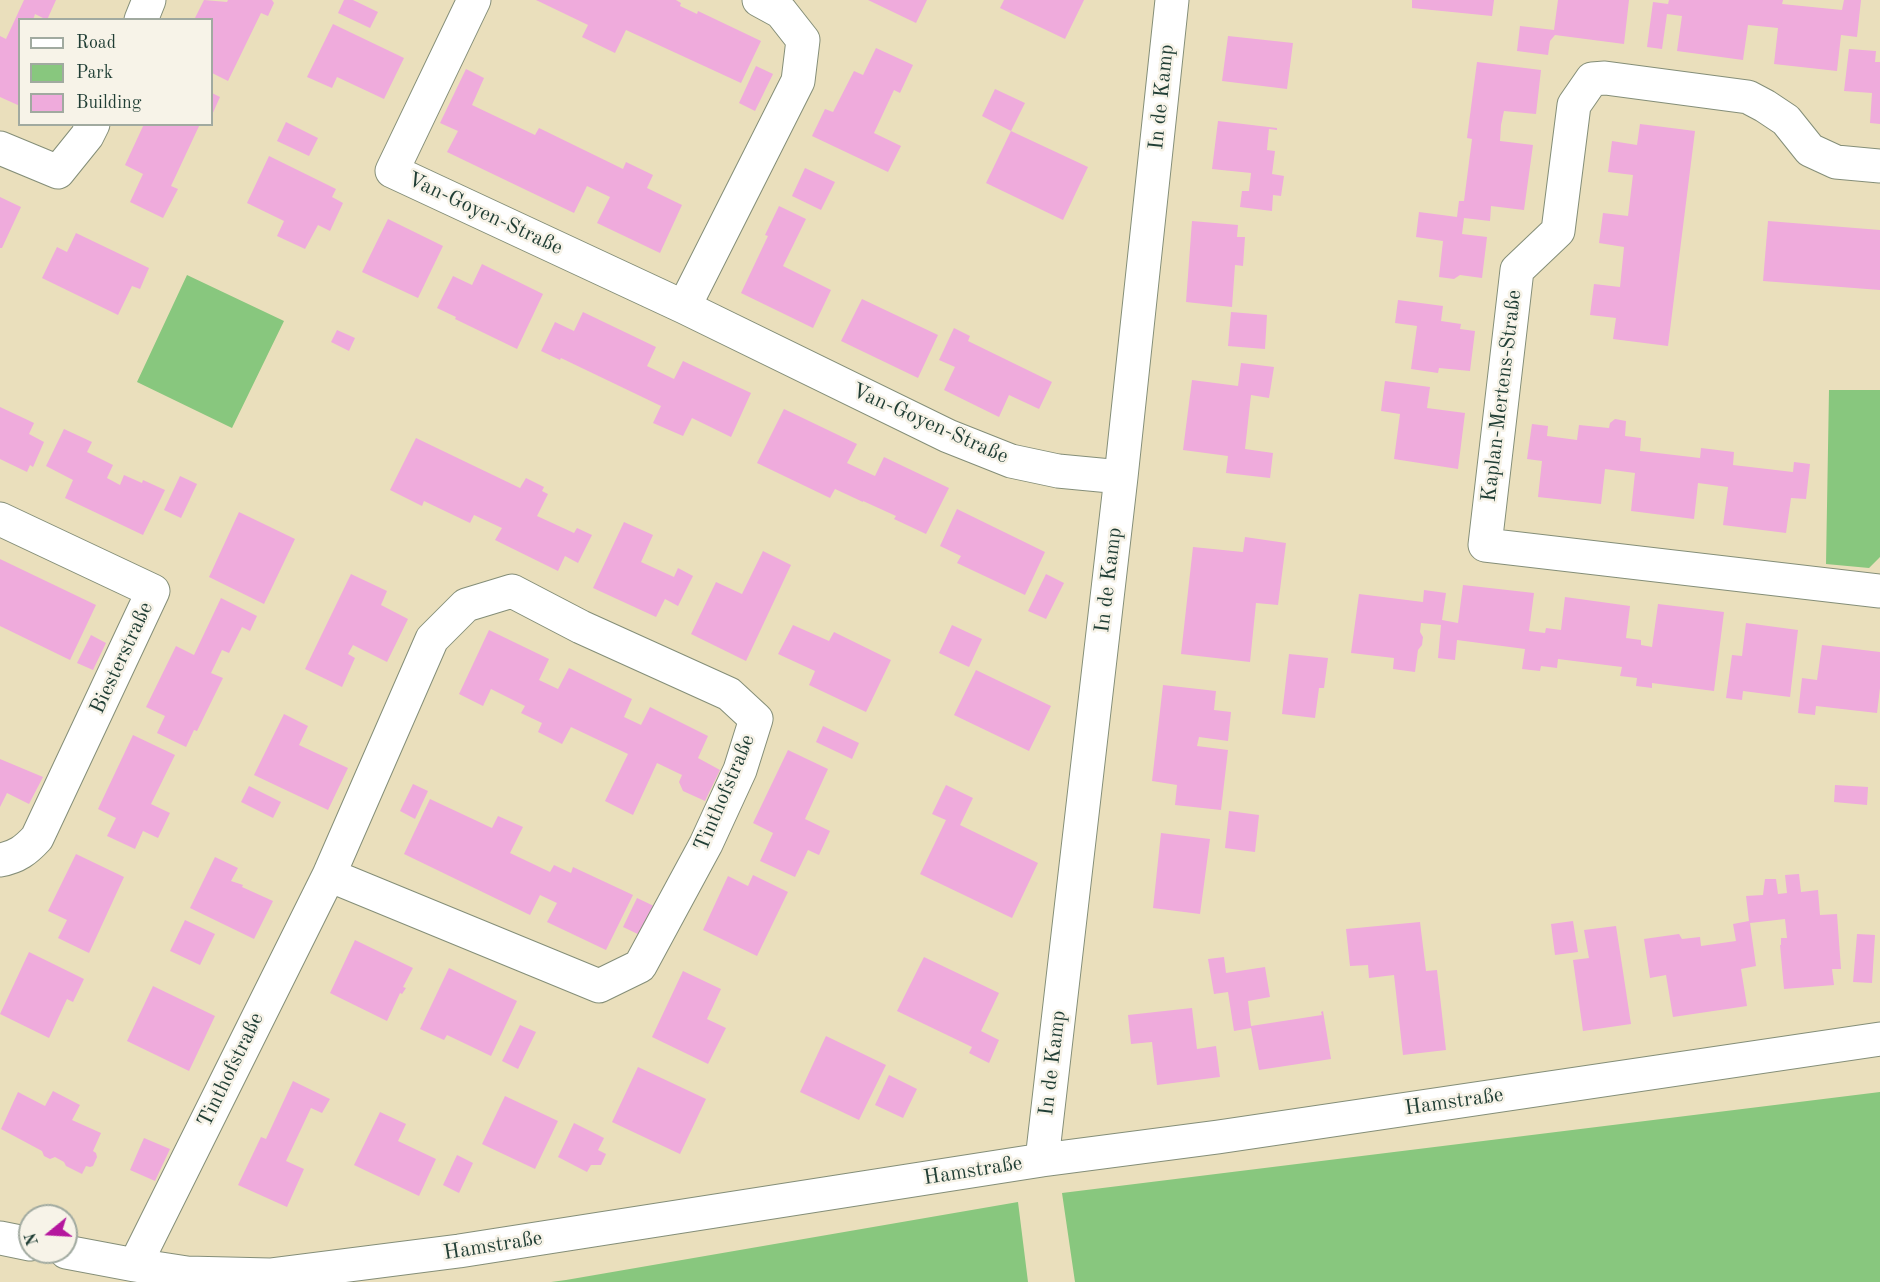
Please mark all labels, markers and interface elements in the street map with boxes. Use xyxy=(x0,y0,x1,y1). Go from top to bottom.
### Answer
legend xyxy=(18,18,213,126)
text: Road xyxy=(76,34,116,52)
street label: In de Kamp xyxy=(1144,43,1180,151)
text: Park xyxy=(76,64,113,82)
text: Building xyxy=(76,94,141,112)
street label: Van-Goyen-Straße xyxy=(403,167,567,261)
street label: Kaplan-Mertens-Straße xyxy=(1476,289,1528,503)
street label: Van-Goyen-Straße xyxy=(848,378,1012,470)
street label: In de Kamp xyxy=(1090,526,1128,634)
street label: Biesterstraße xyxy=(85,598,159,718)
street label: Tinthofstraße xyxy=(689,731,761,855)
street label: Tinthofstraße xyxy=(192,1009,270,1131)
street label: In de Kamp xyxy=(1034,1009,1072,1117)
street label: Hamstraße xyxy=(1403,1083,1505,1121)
street label: Hamstraße xyxy=(922,1151,1024,1191)
north arrow xyxy=(18,1204,78,1264)
street label: Hamstraße xyxy=(442,1226,544,1266)
text: N xyxy=(23,1231,42,1247)

